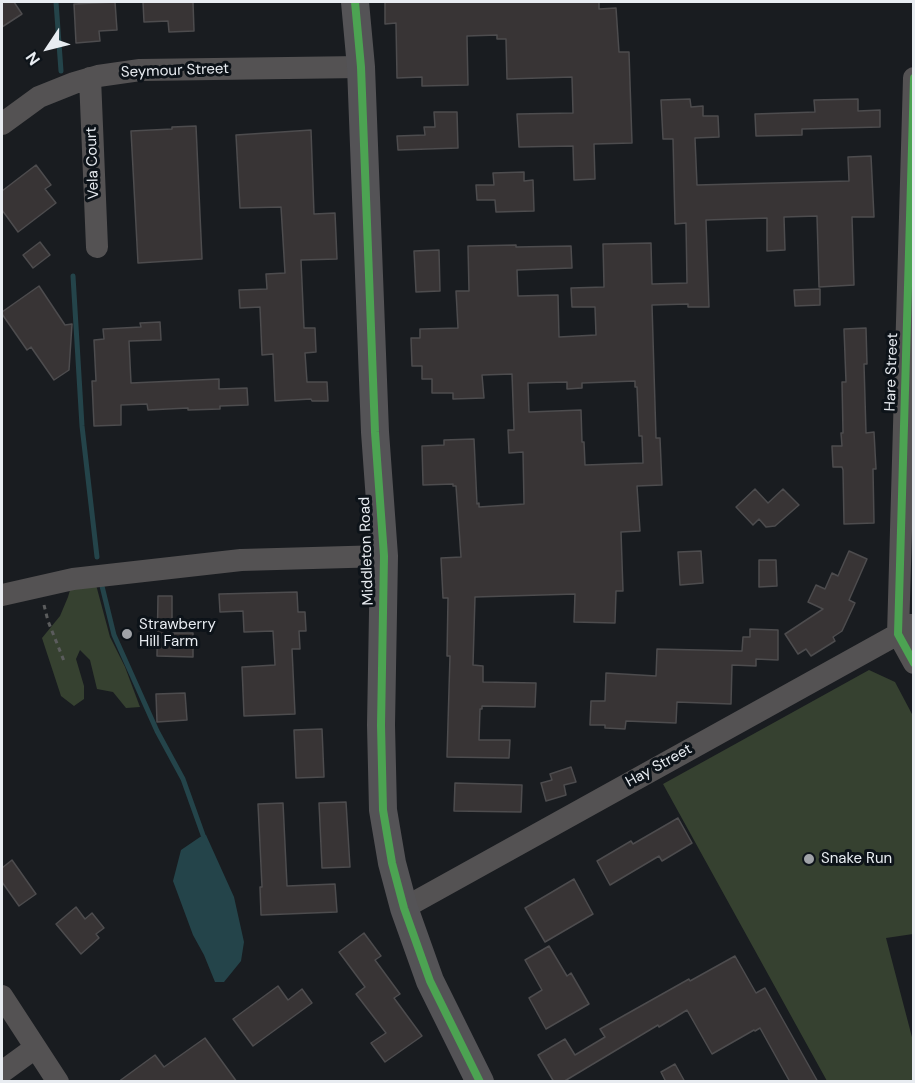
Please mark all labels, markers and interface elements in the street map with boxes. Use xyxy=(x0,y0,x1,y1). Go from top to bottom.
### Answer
north arrow xyxy=(18,18,78,78)
text: N xyxy=(21,48,45,69)
street label: Seymour Street xyxy=(121,60,229,82)
street label: Vela Court xyxy=(83,126,103,200)
street label: Hare Street xyxy=(882,332,902,412)
street label: Middleton Road xyxy=(356,496,378,606)
place label: Strawberry Hill Farm xyxy=(139,616,216,651)
marker: Strawberry Hill Farm xyxy=(120,627,134,641)
street label: Hay Street xyxy=(623,740,695,792)
place label: Snake Run xyxy=(821,850,892,868)
marker: Snake Run xyxy=(802,852,816,866)

